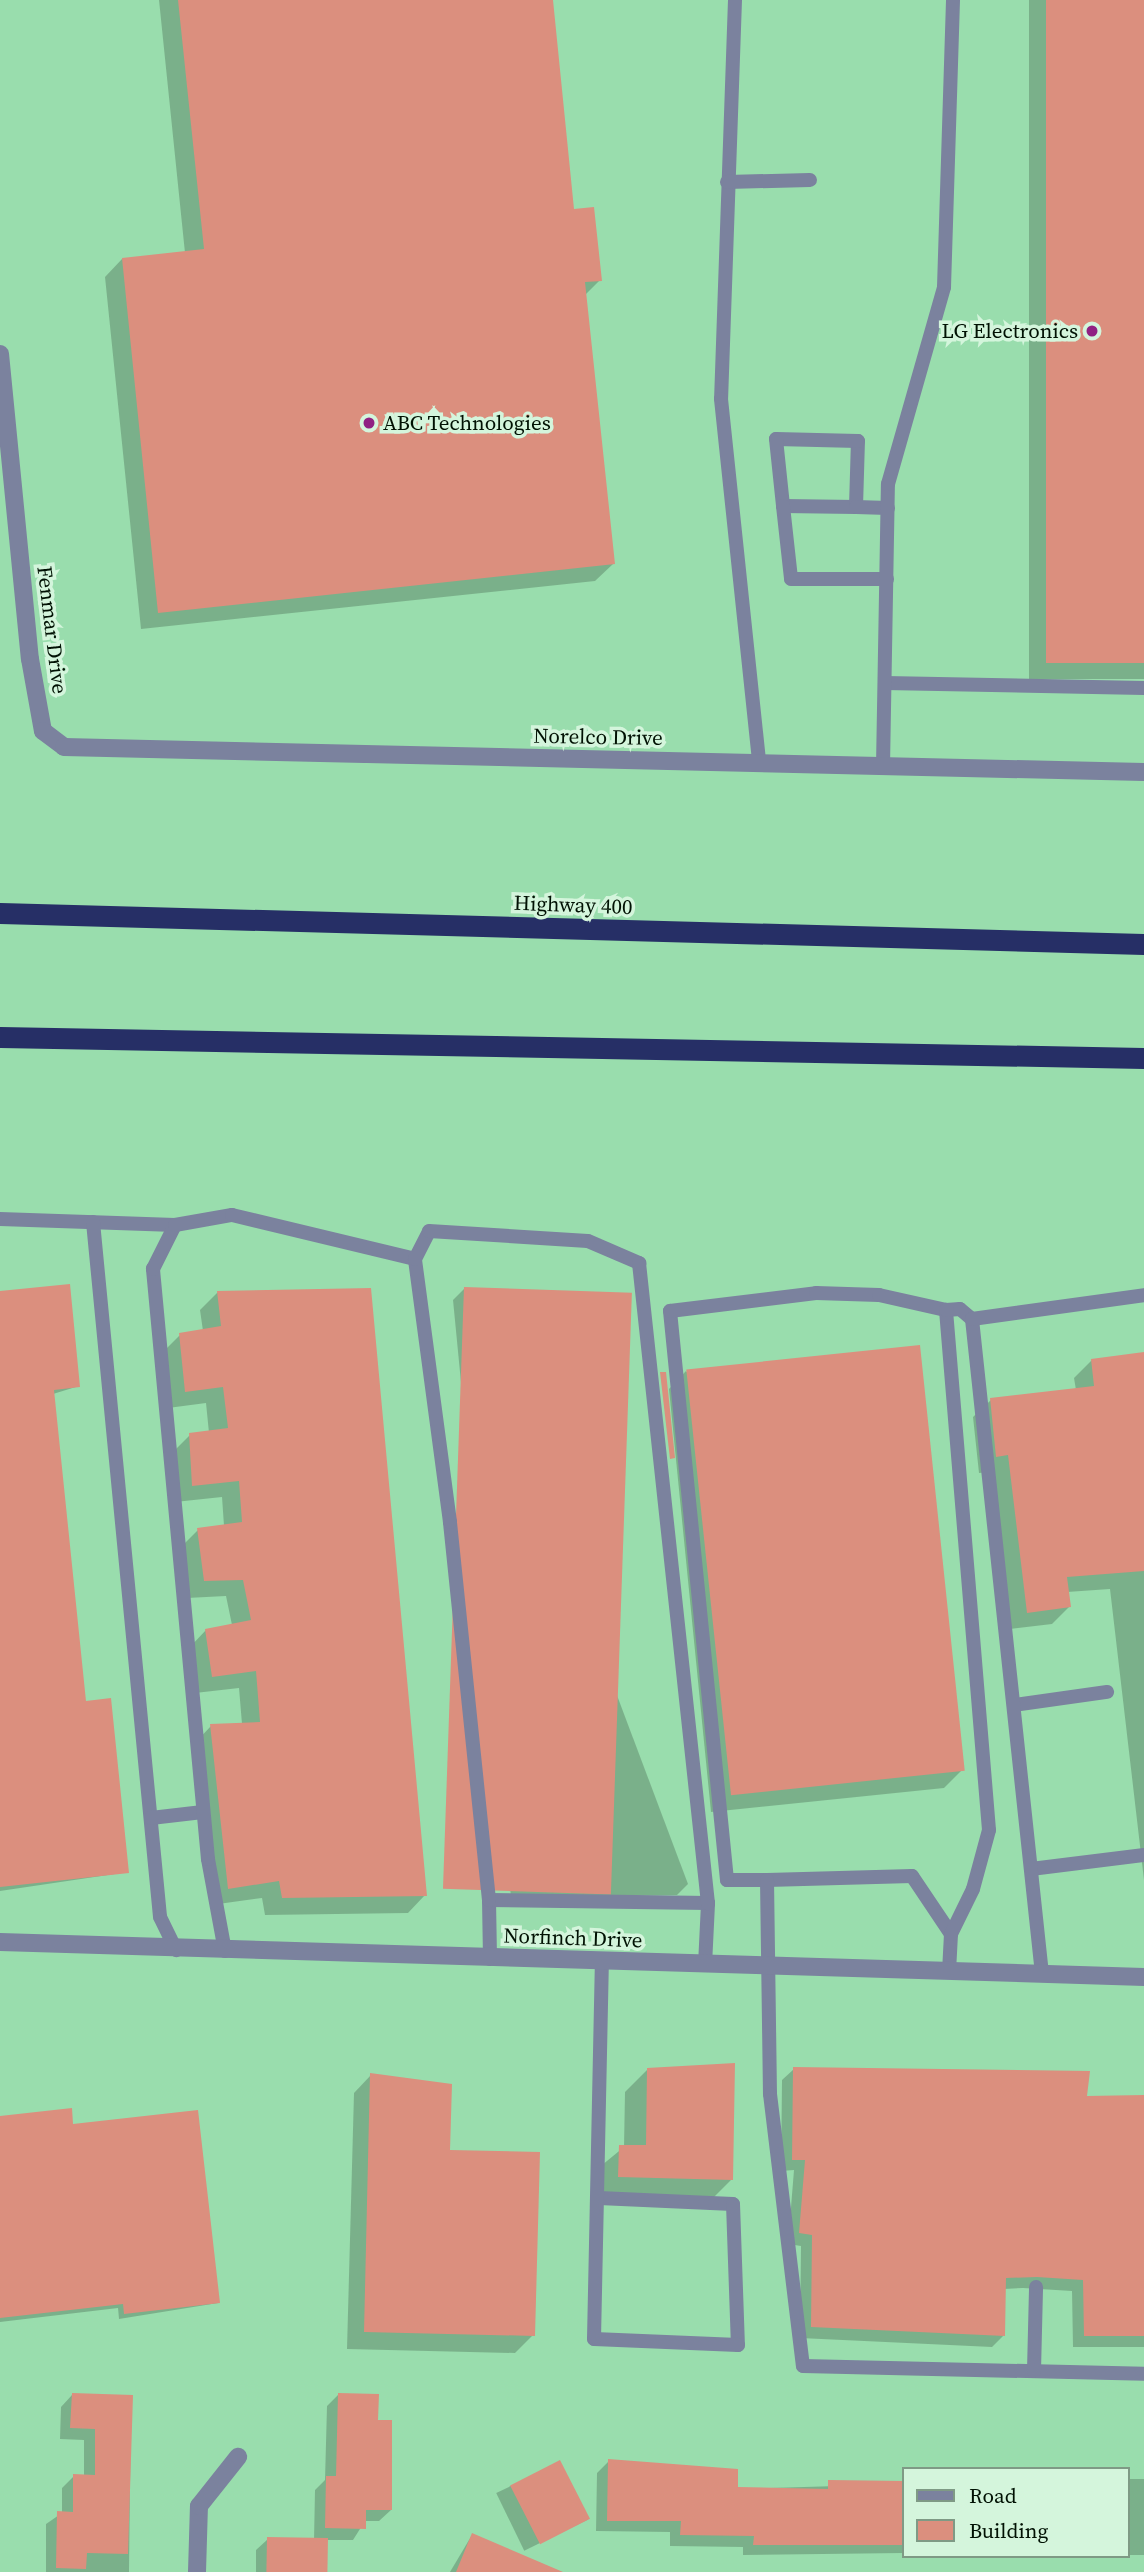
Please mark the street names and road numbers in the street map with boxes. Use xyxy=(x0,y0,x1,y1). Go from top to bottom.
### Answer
street label: Fenmar Drive xyxy=(32,565,72,695)
street label: Norelco Drive xyxy=(533,723,663,751)
street label: Highway 400 xyxy=(513,890,633,920)
street label: Norfinch Drive xyxy=(503,1923,643,1953)

